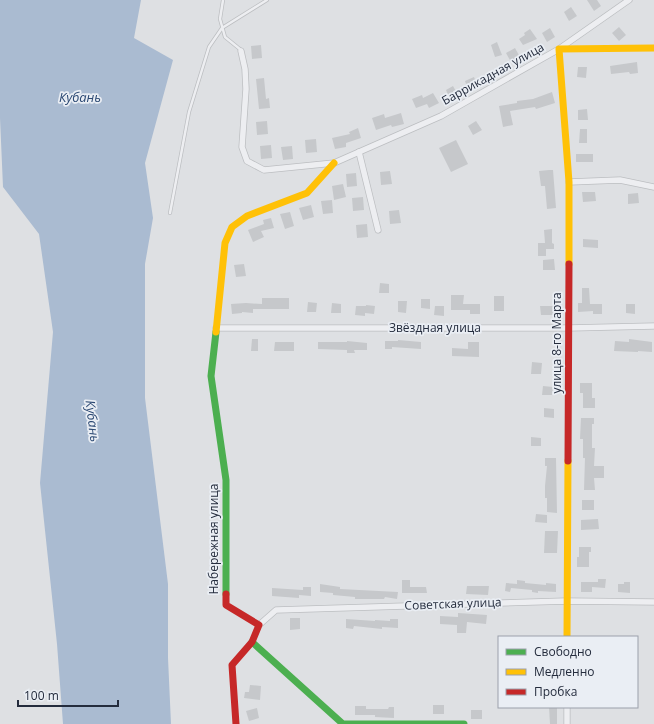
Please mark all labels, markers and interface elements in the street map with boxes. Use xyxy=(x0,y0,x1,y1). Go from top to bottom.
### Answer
street label: Баррикадная улица xyxy=(438,38,547,109)
water label: Кубань xyxy=(59,88,101,106)
street label: улица 8-го Марта xyxy=(548,292,565,394)
street label: Звёздная улица xyxy=(389,319,481,336)
water label: Кубань xyxy=(81,399,105,443)
street label: Набережная улица xyxy=(205,484,222,595)
street label: Советская улица xyxy=(404,593,502,614)
legend xyxy=(498,636,638,708)
text: Свободно xyxy=(534,643,592,660)
text: Медленно xyxy=(534,663,594,680)
scale bar xyxy=(18,682,118,708)
text: Пробка xyxy=(534,683,577,700)
text: 100 m xyxy=(24,687,59,704)

